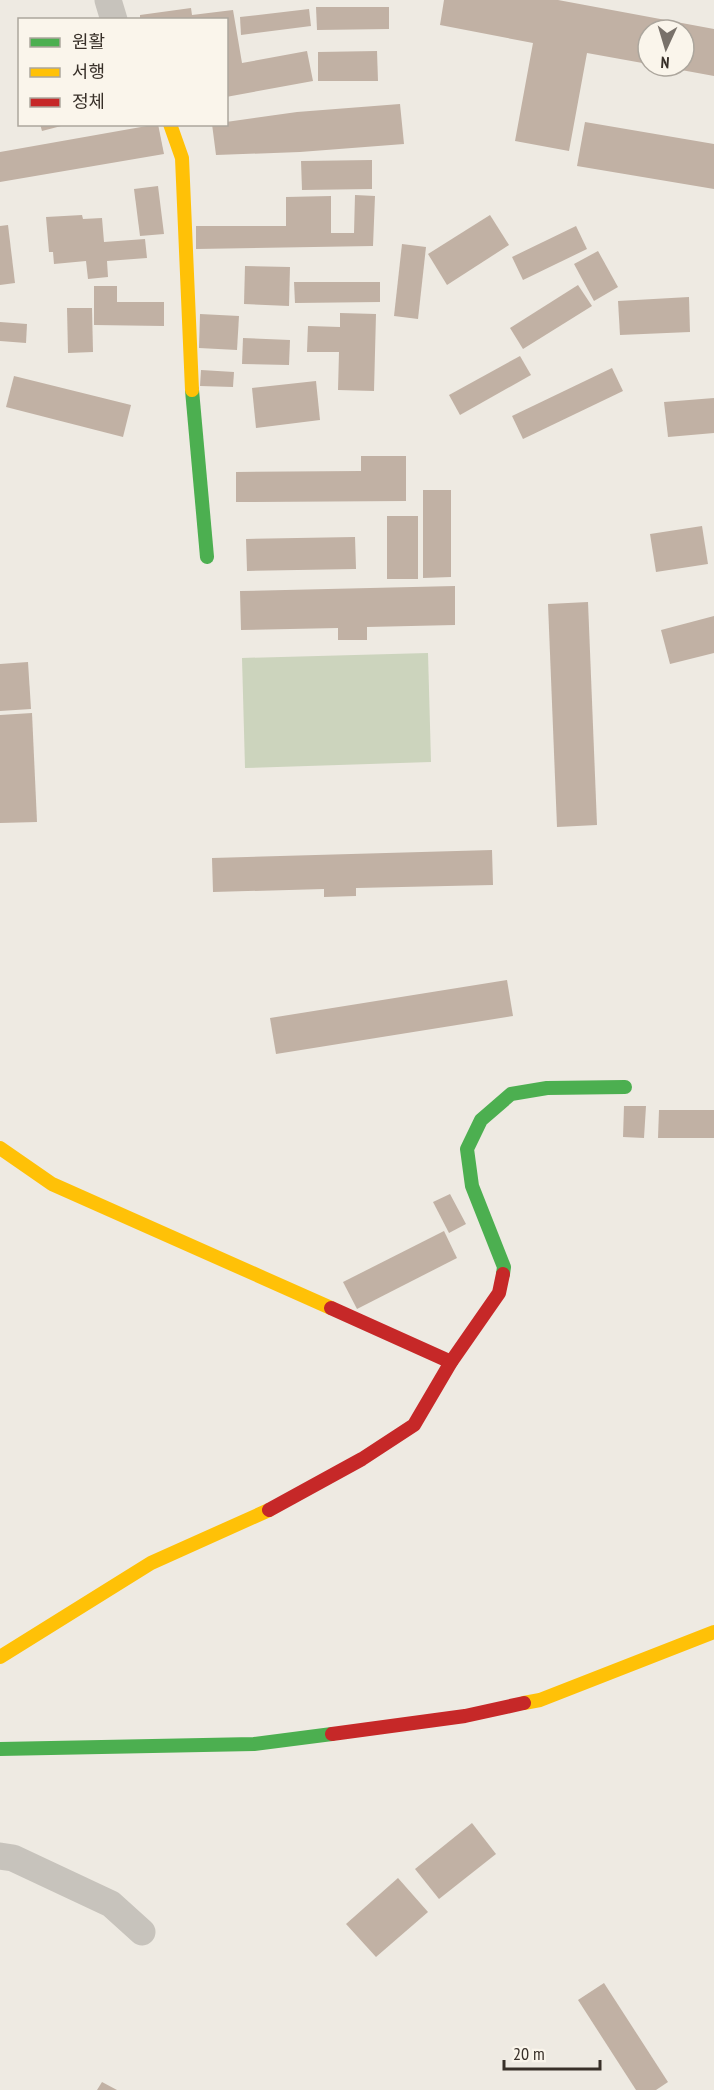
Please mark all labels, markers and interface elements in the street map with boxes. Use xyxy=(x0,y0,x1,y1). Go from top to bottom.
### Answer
legend xyxy=(18,18,228,126)
north arrow xyxy=(636,18,696,78)
text: 원활 xyxy=(72,30,105,53)
text: N xyxy=(660,53,670,73)
text: 서행 xyxy=(72,60,105,83)
text: 정체 xyxy=(72,90,105,113)
scale bar xyxy=(504,2033,600,2071)
text: 20 m xyxy=(513,2042,545,2065)

